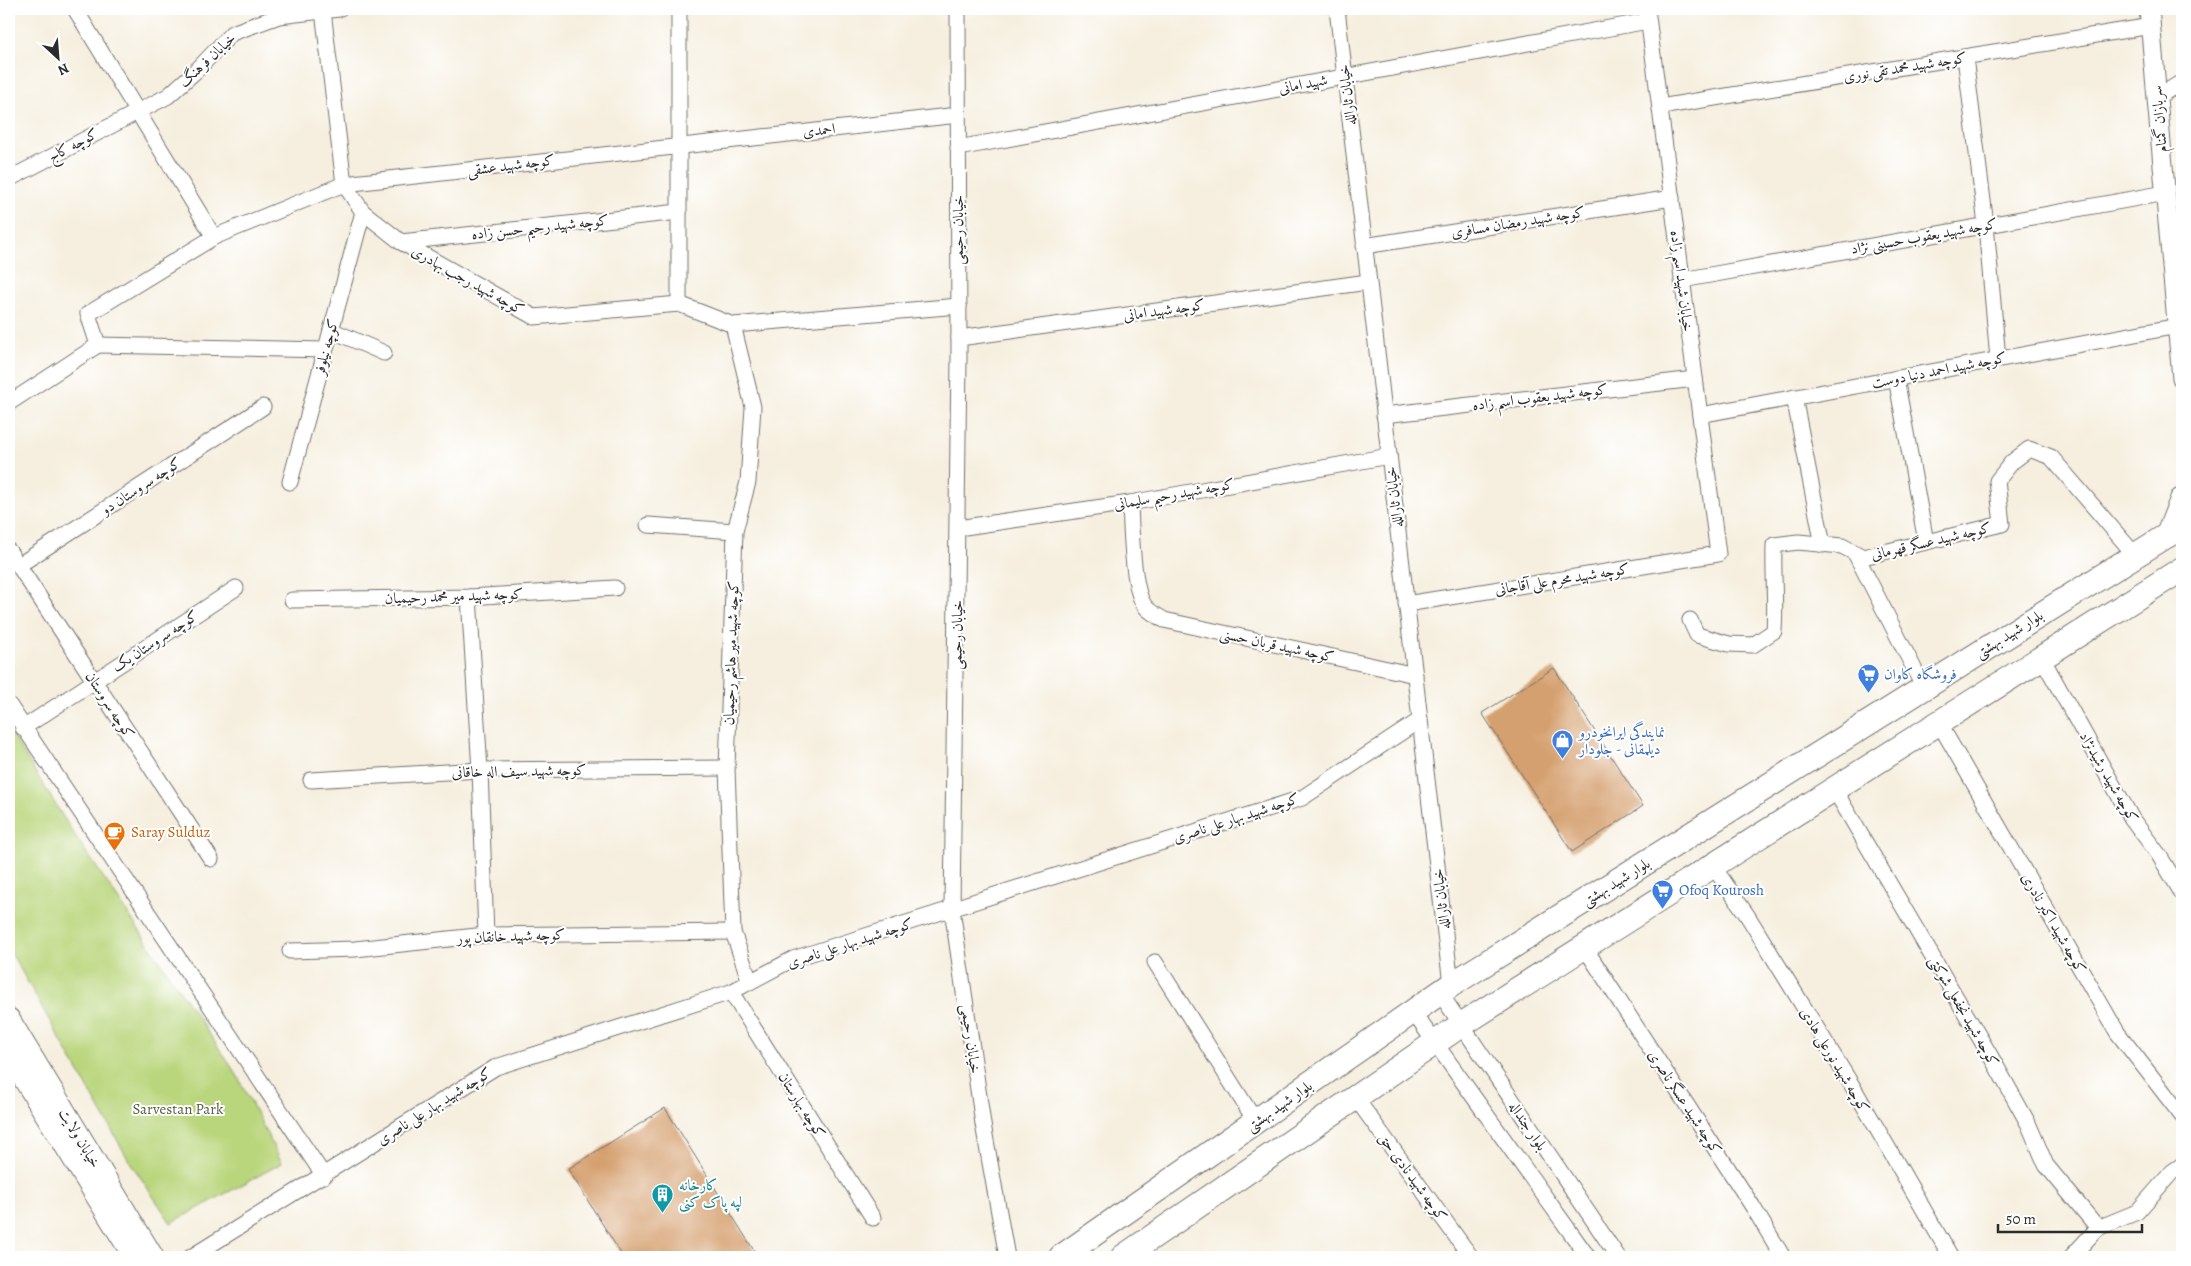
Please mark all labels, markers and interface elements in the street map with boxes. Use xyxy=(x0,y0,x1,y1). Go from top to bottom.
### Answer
street label: خیابان فرهنگ xyxy=(174,28,240,92)
north arrow xyxy=(32,32,82,82)
street label: کوچه شهید محمد تقی نوری xyxy=(1842,47,1968,88)
text: N xyxy=(55,58,72,80)
street label: خیابان ثارالله xyxy=(1333,63,1361,127)
street label: شهید امانی xyxy=(1277,69,1329,99)
street label: سربازان گمنام xyxy=(2146,84,2175,153)
street label: احمدی xyxy=(802,118,836,142)
street label: کوچه کاج xyxy=(44,123,103,169)
street label: کوچه شهید عشقی xyxy=(466,150,556,181)
street label: خیابان رحیمی xyxy=(948,195,969,265)
street label: کوچه شهید رمضان مسافری xyxy=(1450,202,1586,243)
street label: کوچه شهید رحیم حسن زاده xyxy=(470,210,610,249)
street label: کوچه شهید یعقوب حسینی نژاد xyxy=(1849,213,1999,260)
street label: خیابان شهید اسم زاده xyxy=(1661,229,1698,333)
street label: کوچه شهید رجب بهادری xyxy=(407,241,528,320)
street label: کوچه شهید امانی xyxy=(1122,294,1206,327)
street label: کوچه نیلوفر xyxy=(308,317,344,380)
street label: کوچه شهید احمد دنیا دوست xyxy=(1870,347,2008,394)
street label: کوچه شهید یعقوب اسم زاده xyxy=(1471,379,1609,420)
street label: کوچه سروستان دو xyxy=(95,453,186,521)
street label: خیابان ثارالله xyxy=(1380,465,1408,529)
street label: کوچه شهید رحیم سلیمانی xyxy=(1112,474,1237,519)
street label: کوچه شهید عسگر قهرمانی xyxy=(1869,517,1993,566)
street label: کوچه شهید محرم علی آقاجانی xyxy=(1493,558,1631,602)
street label: کوچه شهید میر هاشم رحیمیان xyxy=(718,580,749,726)
street label: کوچه شهید میر محمد رحیمیان xyxy=(384,584,524,609)
street label: خیابان رحیمی xyxy=(946,600,969,670)
street label: بلوار شهید بهشتی xyxy=(1971,605,2048,664)
street label: کوچه سروستان یک xyxy=(108,606,203,677)
street label: کوچه شهید قربان حسنی xyxy=(1218,623,1336,668)
supermarket icon: فروشگاه کاوان xyxy=(1856,662,1880,693)
place label: فروشگاه کاوان xyxy=(1884,664,1957,684)
street label: کوچه سروستان xyxy=(80,667,139,743)
place label: نمایندگی ایرانخودرو دیلمقانی - جلودار xyxy=(1577,720,1665,759)
street label: کوچه شهید رشیدنژاد xyxy=(2074,728,2143,827)
shop icon: نمایندگی ایرانخودرو دیلمقانی - جلودار xyxy=(1551,729,1575,760)
street label: کوچه شهید سیف اله خاقانی xyxy=(452,760,586,783)
street label: کوچه شهید بهار علی ناصری xyxy=(1170,788,1302,849)
cafe icon: Saray Sulduz xyxy=(103,820,127,851)
place label: Saray Sulduz xyxy=(131,822,210,842)
street label: بلوار شهید بهشتی xyxy=(1578,853,1655,912)
street label: خیابان ثارالله xyxy=(1427,867,1455,931)
street label: کوچه شهید اکبر نادری xyxy=(2016,869,2091,978)
supermarket icon: Ofoq Kourosh xyxy=(1651,878,1675,909)
place label: Ofoq Kourosh xyxy=(1679,880,1764,900)
street label: کوچه شهید بهار علی ناصری xyxy=(784,913,916,974)
street label: کوچه شهید خانقان پور xyxy=(454,924,566,949)
street label: کوچه شهید نجفعلی شوکتی xyxy=(1923,952,2004,1070)
street label: خیابان رحیمی xyxy=(955,1003,986,1075)
street label: کوچه شهید نورعلی هادی xyxy=(1795,1004,1874,1117)
street label: کوچه شهید عسگر ناصری xyxy=(1643,1046,1726,1159)
street label: کوچه شهید بهار علی ناصری xyxy=(373,1063,496,1150)
street label: کوچه بهارستان xyxy=(773,1068,830,1142)
street label: بلوار شهید بهشتی xyxy=(1242,1076,1317,1137)
street label: بلوار جنداله xyxy=(1504,1097,1552,1155)
park label: Sarvestan Park xyxy=(132,1099,224,1119)
street label: خیابان ولایت xyxy=(54,1104,106,1172)
street label: کوچه شهید نادی حق xyxy=(1373,1129,1452,1226)
place label: کارخانه لپه پاک کنی xyxy=(679,1175,742,1213)
building icon: کارخانه لپه پاک کنی xyxy=(651,1182,675,1213)
scale bar xyxy=(1998,1201,2142,1233)
text: 50 m xyxy=(2006,1209,2036,1229)

